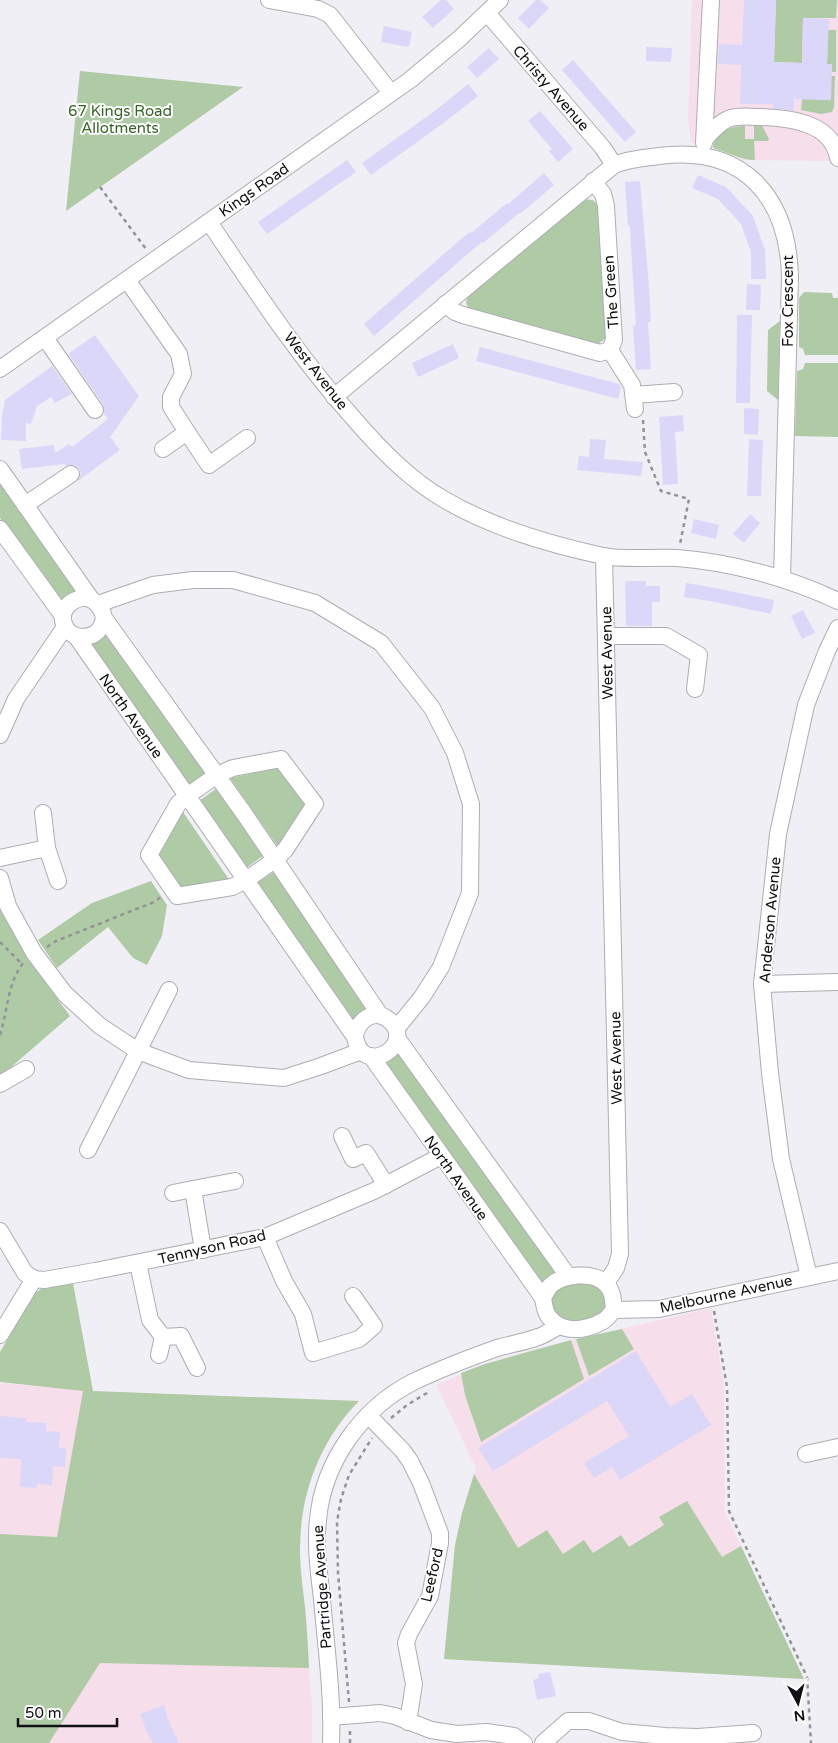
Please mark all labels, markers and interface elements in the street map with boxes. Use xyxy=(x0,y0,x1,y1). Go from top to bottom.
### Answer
street label: Christy Avenue xyxy=(509,42,593,134)
park label: 67 Kings Road Allotments xyxy=(68,102,172,137)
street label: Kings Road xyxy=(216,159,292,221)
street label: The Green xyxy=(599,255,623,329)
street label: Fox Crescent xyxy=(779,255,797,347)
street label: West Avenue xyxy=(280,329,352,413)
street label: West Avenue xyxy=(597,606,617,700)
street label: North Avenue xyxy=(95,670,167,762)
street label: Anderson Avenue xyxy=(756,856,784,984)
street label: West Avenue xyxy=(606,1011,626,1105)
street label: North Avenue xyxy=(420,1132,492,1224)
street label: Tennyson Road xyxy=(156,1226,268,1268)
street label: Melbourne Avenue xyxy=(658,1271,794,1317)
street label: Partridge Avenue xyxy=(309,1524,335,1650)
street label: Leeford xyxy=(417,1546,447,1604)
north arrow xyxy=(773,1678,823,1728)
scale bar xyxy=(18,1696,116,1728)
text: 50 m xyxy=(25,1704,62,1722)
text: N xyxy=(793,1706,806,1725)

